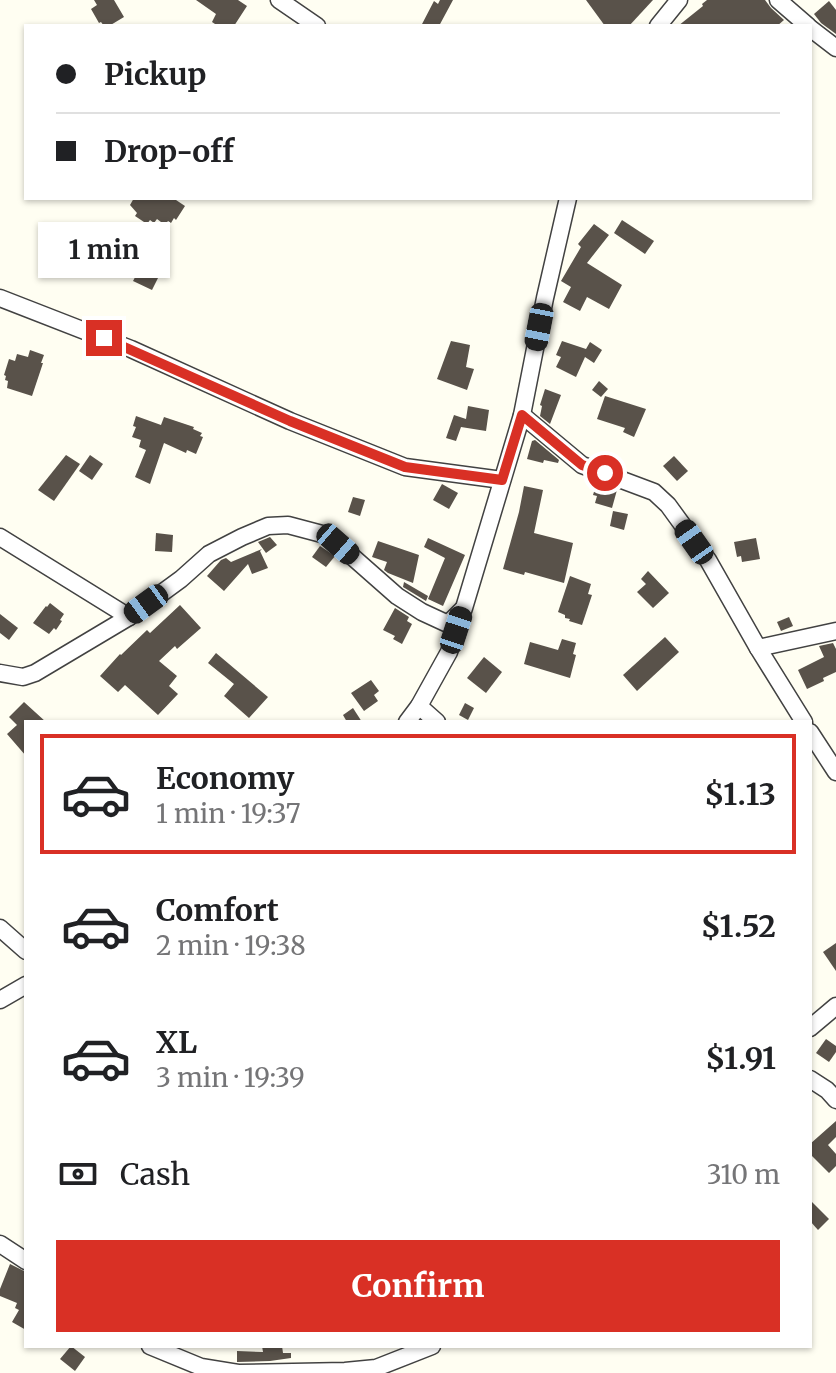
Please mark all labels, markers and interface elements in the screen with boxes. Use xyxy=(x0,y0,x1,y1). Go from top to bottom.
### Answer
text: Pickup xyxy=(104,55,206,93)
text: Drop-off xyxy=(104,132,234,170)
callout: 1 min xyxy=(38,222,170,278)
text: 1 min xyxy=(69,233,139,266)
car xyxy=(523,301,555,353)
route end xyxy=(86,320,122,356)
route start xyxy=(587,455,623,491)
car xyxy=(670,515,718,569)
car xyxy=(312,519,364,569)
car xyxy=(120,580,172,628)
car xyxy=(437,603,475,657)
icon: car xyxy=(60,758,132,830)
text: Economy xyxy=(156,759,294,797)
text: $1.13 xyxy=(704,775,776,813)
text: 1 min · 19:37 xyxy=(156,797,301,830)
icon: car xyxy=(60,890,132,962)
text: Comfort xyxy=(156,891,279,929)
text: $1.52 xyxy=(701,907,776,945)
text: 2 min · 19:38 xyxy=(156,929,306,962)
icon: car xyxy=(60,1022,132,1094)
text: XL xyxy=(156,1023,197,1061)
text: $1.91 xyxy=(705,1039,776,1077)
text: 3 min · 19:39 xyxy=(156,1061,305,1094)
icon: cash xyxy=(56,1152,100,1196)
text: Cash xyxy=(120,1155,190,1193)
text: 310 m xyxy=(707,1158,780,1191)
button: Confirm xyxy=(56,1240,780,1332)

